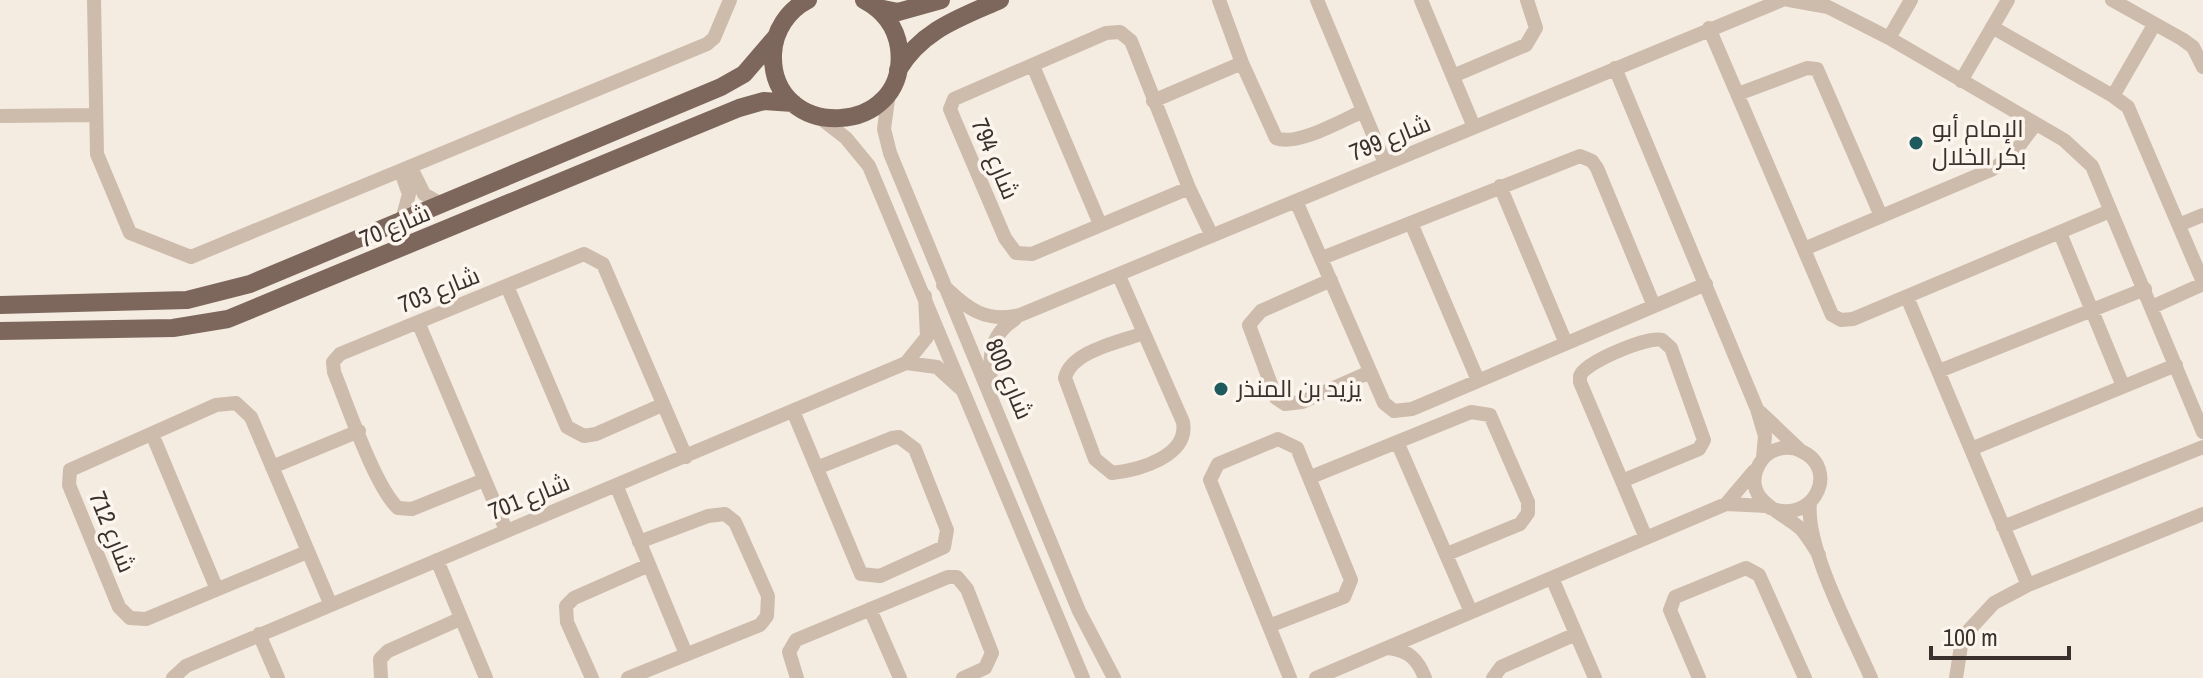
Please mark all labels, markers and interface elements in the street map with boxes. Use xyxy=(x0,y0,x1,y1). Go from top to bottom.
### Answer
street label: شارع 799 xyxy=(1344,106,1435,169)
place label: الإمام أبو بكر الخلال xyxy=(1932,112,2027,172)
street label: شارع 794 xyxy=(964,113,1027,204)
marker: الإمام أبو بكر الخلال xyxy=(1907,134,1925,152)
street label: شارع 70 xyxy=(354,196,435,255)
street label: شارع 703 xyxy=(393,258,484,321)
street label: شارع 800 xyxy=(978,333,1041,424)
place label: يزيد بن المنذر xyxy=(1235,372,1362,404)
marker: يزيد بن المنذر xyxy=(1212,380,1230,398)
street label: شارع 701 xyxy=(483,465,574,528)
street label: شارع 712 xyxy=(81,486,144,577)
scale bar xyxy=(1931,610,2069,660)
text: 100 m xyxy=(1943,621,1998,653)

